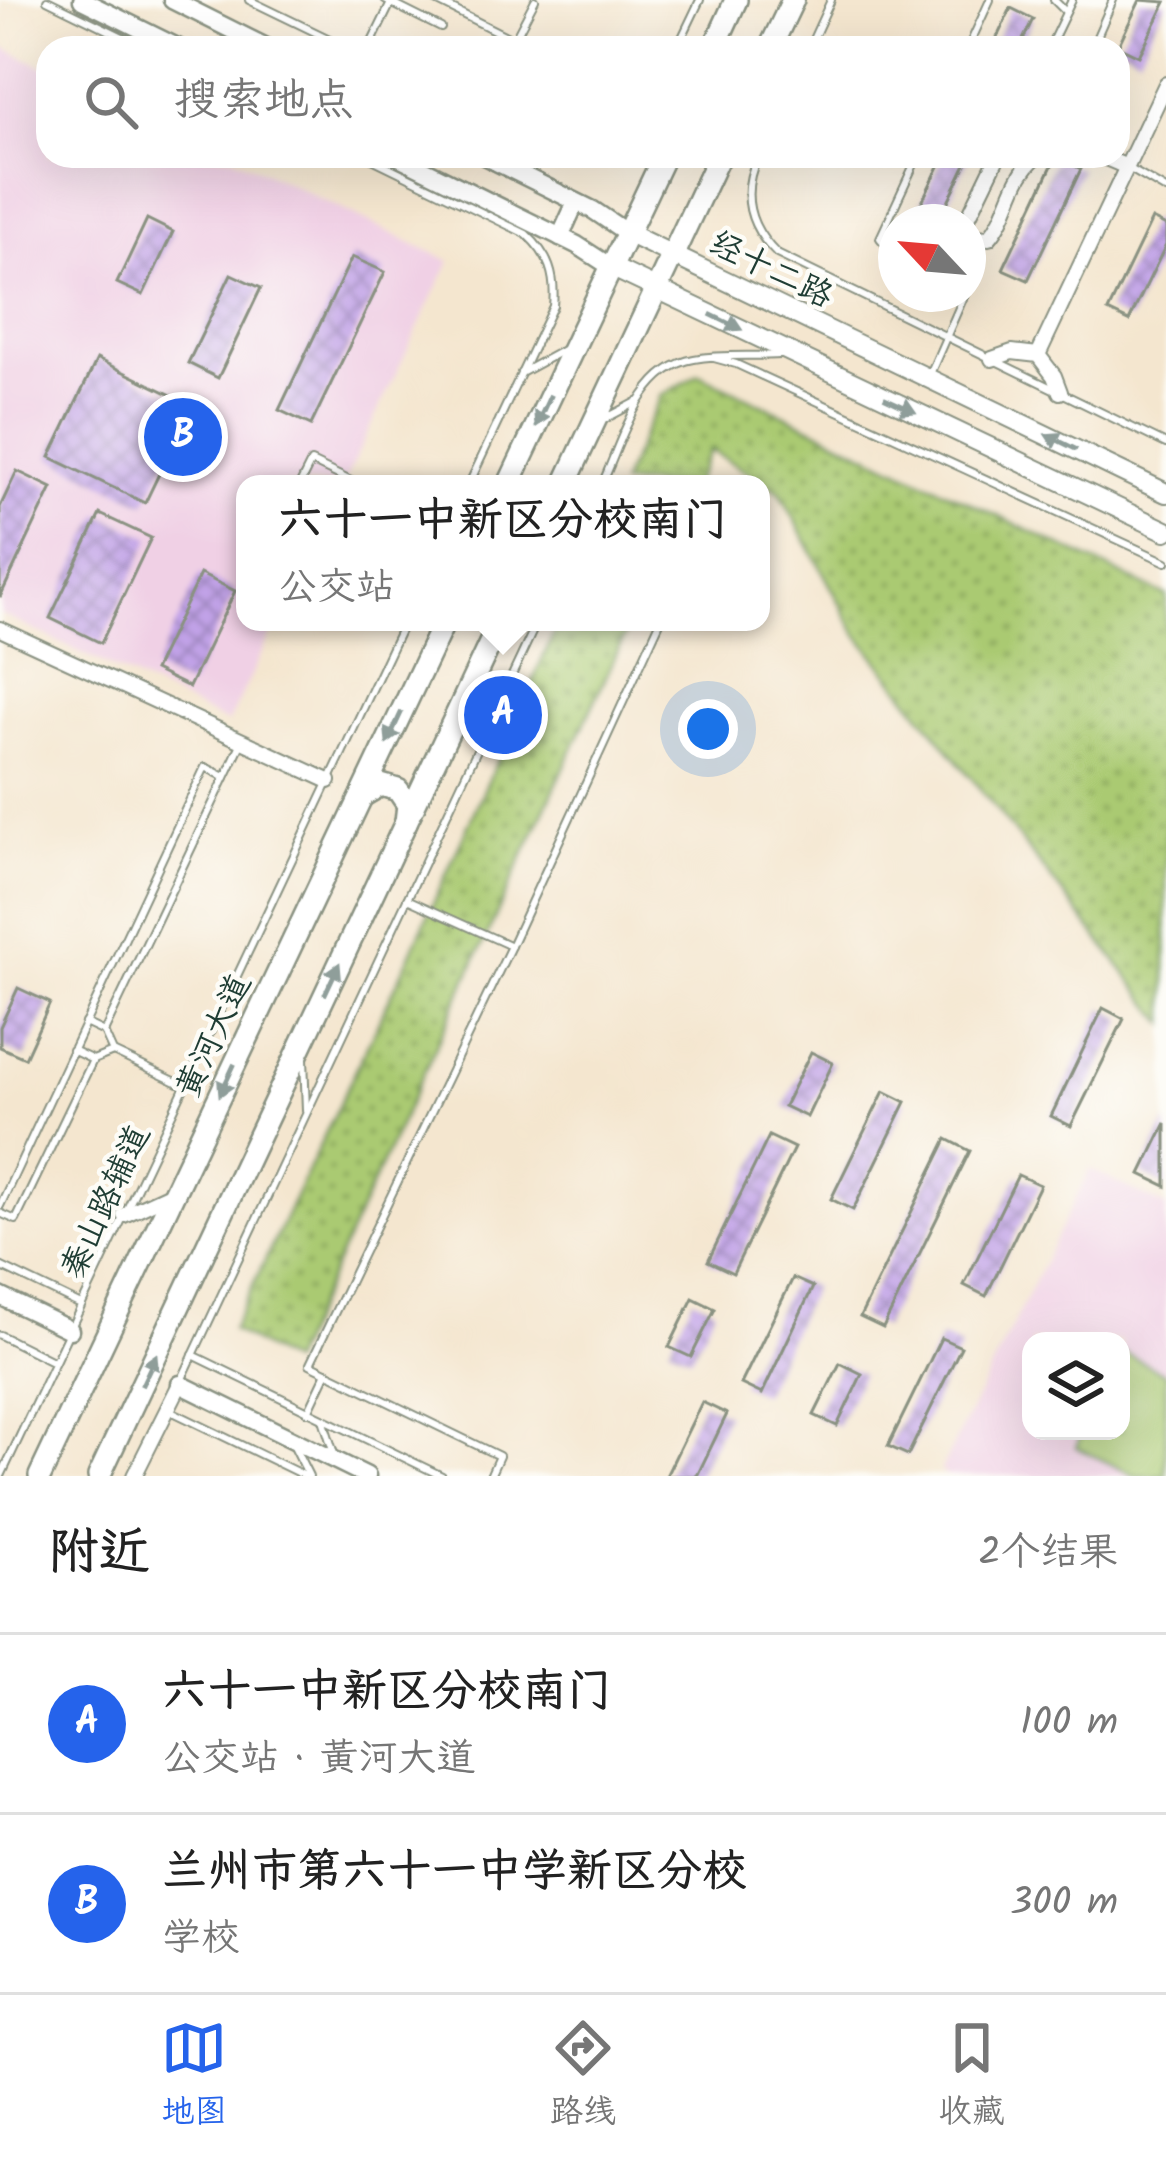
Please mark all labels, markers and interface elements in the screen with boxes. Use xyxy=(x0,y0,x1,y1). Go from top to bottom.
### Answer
search box xyxy=(36,36,1130,168)
text: 搜索地点 xyxy=(174,66,354,138)
icon: search xyxy=(78,69,144,135)
north arrow xyxy=(878,204,986,312)
street label: 经十二路 xyxy=(700,218,841,324)
one-way arrow xyxy=(709,312,744,332)
pin: B xyxy=(144,392,222,482)
one-way arrow xyxy=(533,394,553,429)
one-way arrow xyxy=(883,395,918,415)
one-way arrow xyxy=(1043,432,1078,452)
popup xyxy=(236,475,770,631)
text: 六十一中新区分校南门 xyxy=(278,486,728,558)
text: 公交站 xyxy=(278,558,395,620)
pin: A xyxy=(464,670,542,760)
your location xyxy=(678,699,738,759)
one-way arrow xyxy=(383,711,403,746)
one-way arrow xyxy=(323,961,343,996)
street label: 黄河大道 xyxy=(163,965,267,1107)
one-way arrow xyxy=(217,1063,237,1098)
street label: 秦山路辅道 xyxy=(48,1117,166,1288)
map controls xyxy=(1022,1332,1130,1440)
button: layers xyxy=(1022,1332,1130,1440)
one-way arrow xyxy=(139,1352,159,1387)
text: 附近 xyxy=(48,1514,150,1595)
text: 2个结果 xyxy=(978,1523,1118,1585)
text: 六十一中新区分校南门 xyxy=(162,1657,612,1729)
text: A xyxy=(75,1693,99,1755)
text: 100 m xyxy=(1020,1693,1118,1755)
text: 公交站 · 黄河大道 xyxy=(162,1729,476,1791)
text: 兰州市第六十一中学新区分校 xyxy=(162,1837,747,1909)
text: B xyxy=(75,1873,99,1935)
text: 300 m xyxy=(1010,1873,1118,1935)
text: 学校 xyxy=(162,1909,240,1971)
tab: 地图 xyxy=(161,2015,227,2140)
tab: 路线 xyxy=(550,2015,616,2140)
tab: 收藏 xyxy=(939,2015,1005,2140)

